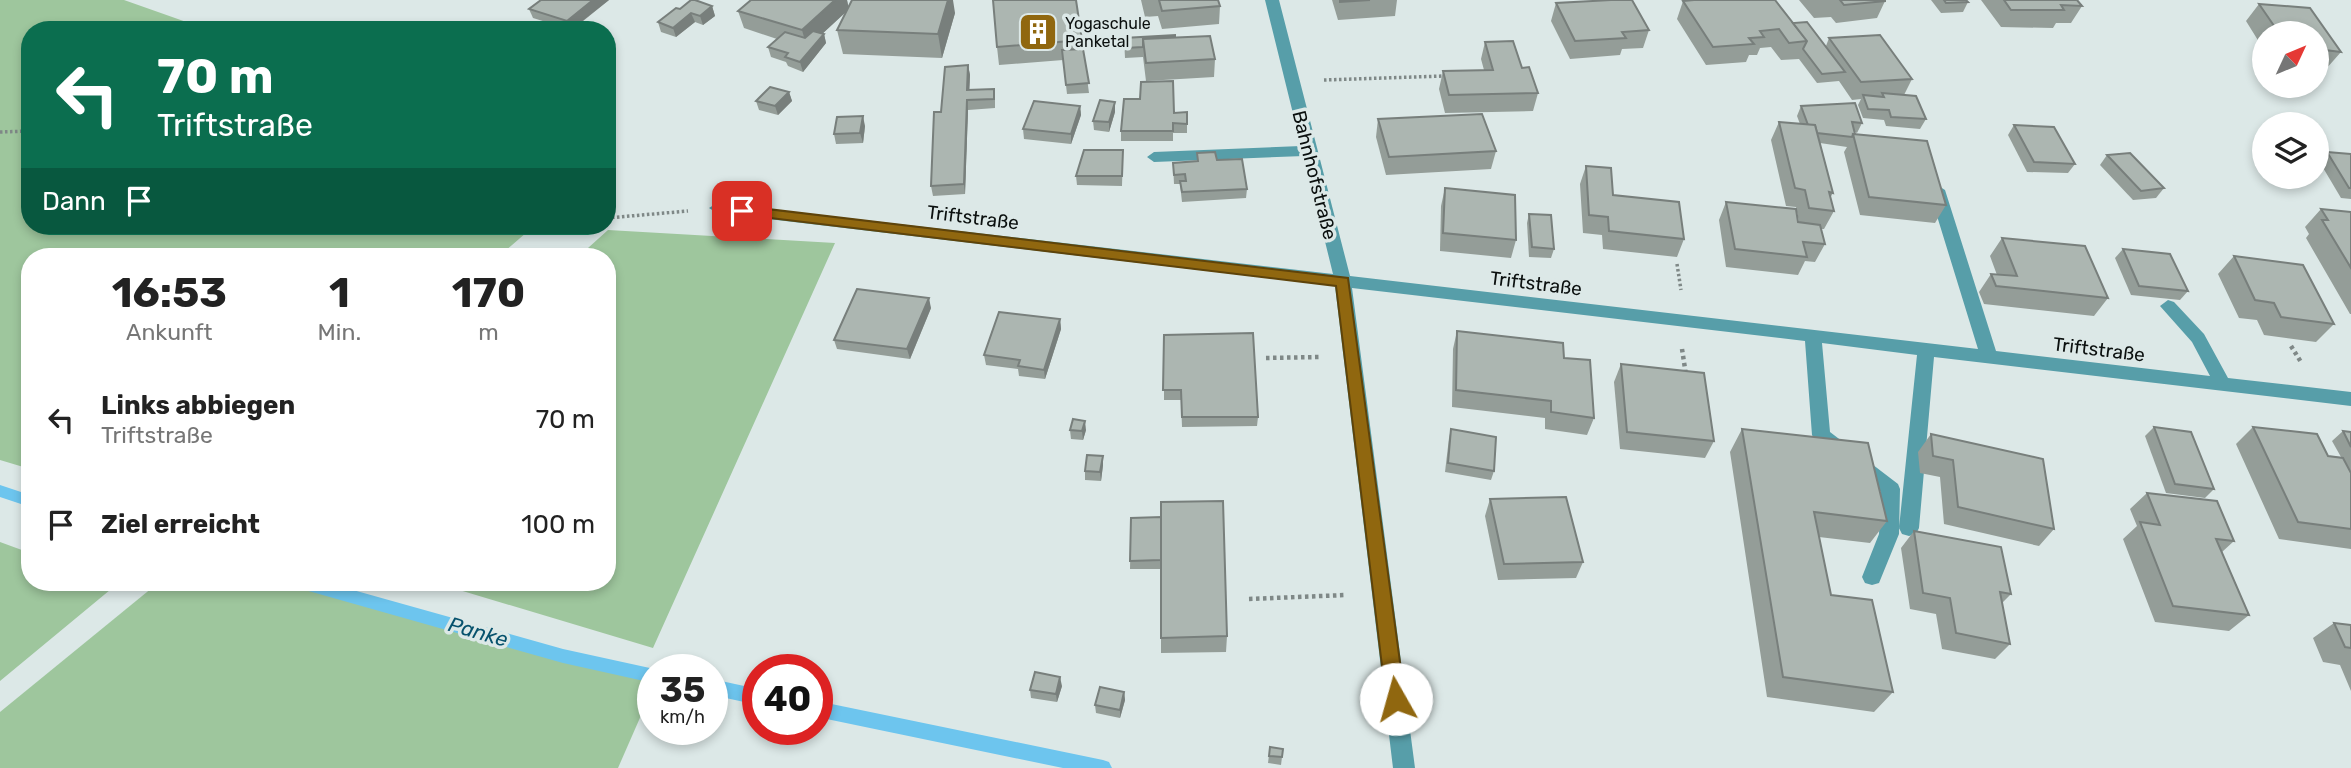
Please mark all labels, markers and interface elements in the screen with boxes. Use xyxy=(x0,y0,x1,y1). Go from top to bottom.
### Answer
building icon: Yogaschule Panketal xyxy=(1017,11,1059,53)
place label: Yogaschule Panketal xyxy=(1065,14,1151,51)
north arrow xyxy=(2252,21,2329,98)
map controls xyxy=(2252,21,2329,189)
text: 70 m xyxy=(157,47,274,105)
icon: left xyxy=(42,49,133,140)
text: Triftstraße xyxy=(157,106,313,144)
street label: Bahnhofstraße xyxy=(1287,108,1342,242)
button: layers xyxy=(2252,112,2329,189)
pin xyxy=(712,181,772,241)
icon: arrive xyxy=(120,182,158,220)
text: Dann xyxy=(42,186,106,217)
icon: arrive xyxy=(723,192,761,230)
street label: Triftstraße xyxy=(926,200,1020,235)
street label: Triftstraße xyxy=(1489,266,1583,301)
text: 16:53 xyxy=(112,268,227,318)
text: 1 xyxy=(329,268,350,318)
text: 170 xyxy=(452,268,525,318)
text: Ankunft xyxy=(126,318,213,346)
text: Min. xyxy=(318,318,361,346)
text: m xyxy=(478,318,499,346)
street label: Triftstraße xyxy=(2052,332,2146,367)
text: Links abbiegen xyxy=(101,390,295,421)
icon: left xyxy=(42,401,80,439)
text: 70 m xyxy=(536,404,595,435)
text: Triftstraße xyxy=(101,421,213,449)
icon: arrive xyxy=(42,506,80,544)
text: Ziel erreicht xyxy=(101,509,260,540)
text: 100 m xyxy=(521,509,595,540)
water label: Panke xyxy=(446,611,511,652)
speed limit sign: 40 xyxy=(742,654,833,745)
position arrow xyxy=(1359,662,1433,736)
text: 35 xyxy=(660,669,705,711)
text: km/h xyxy=(660,706,705,728)

